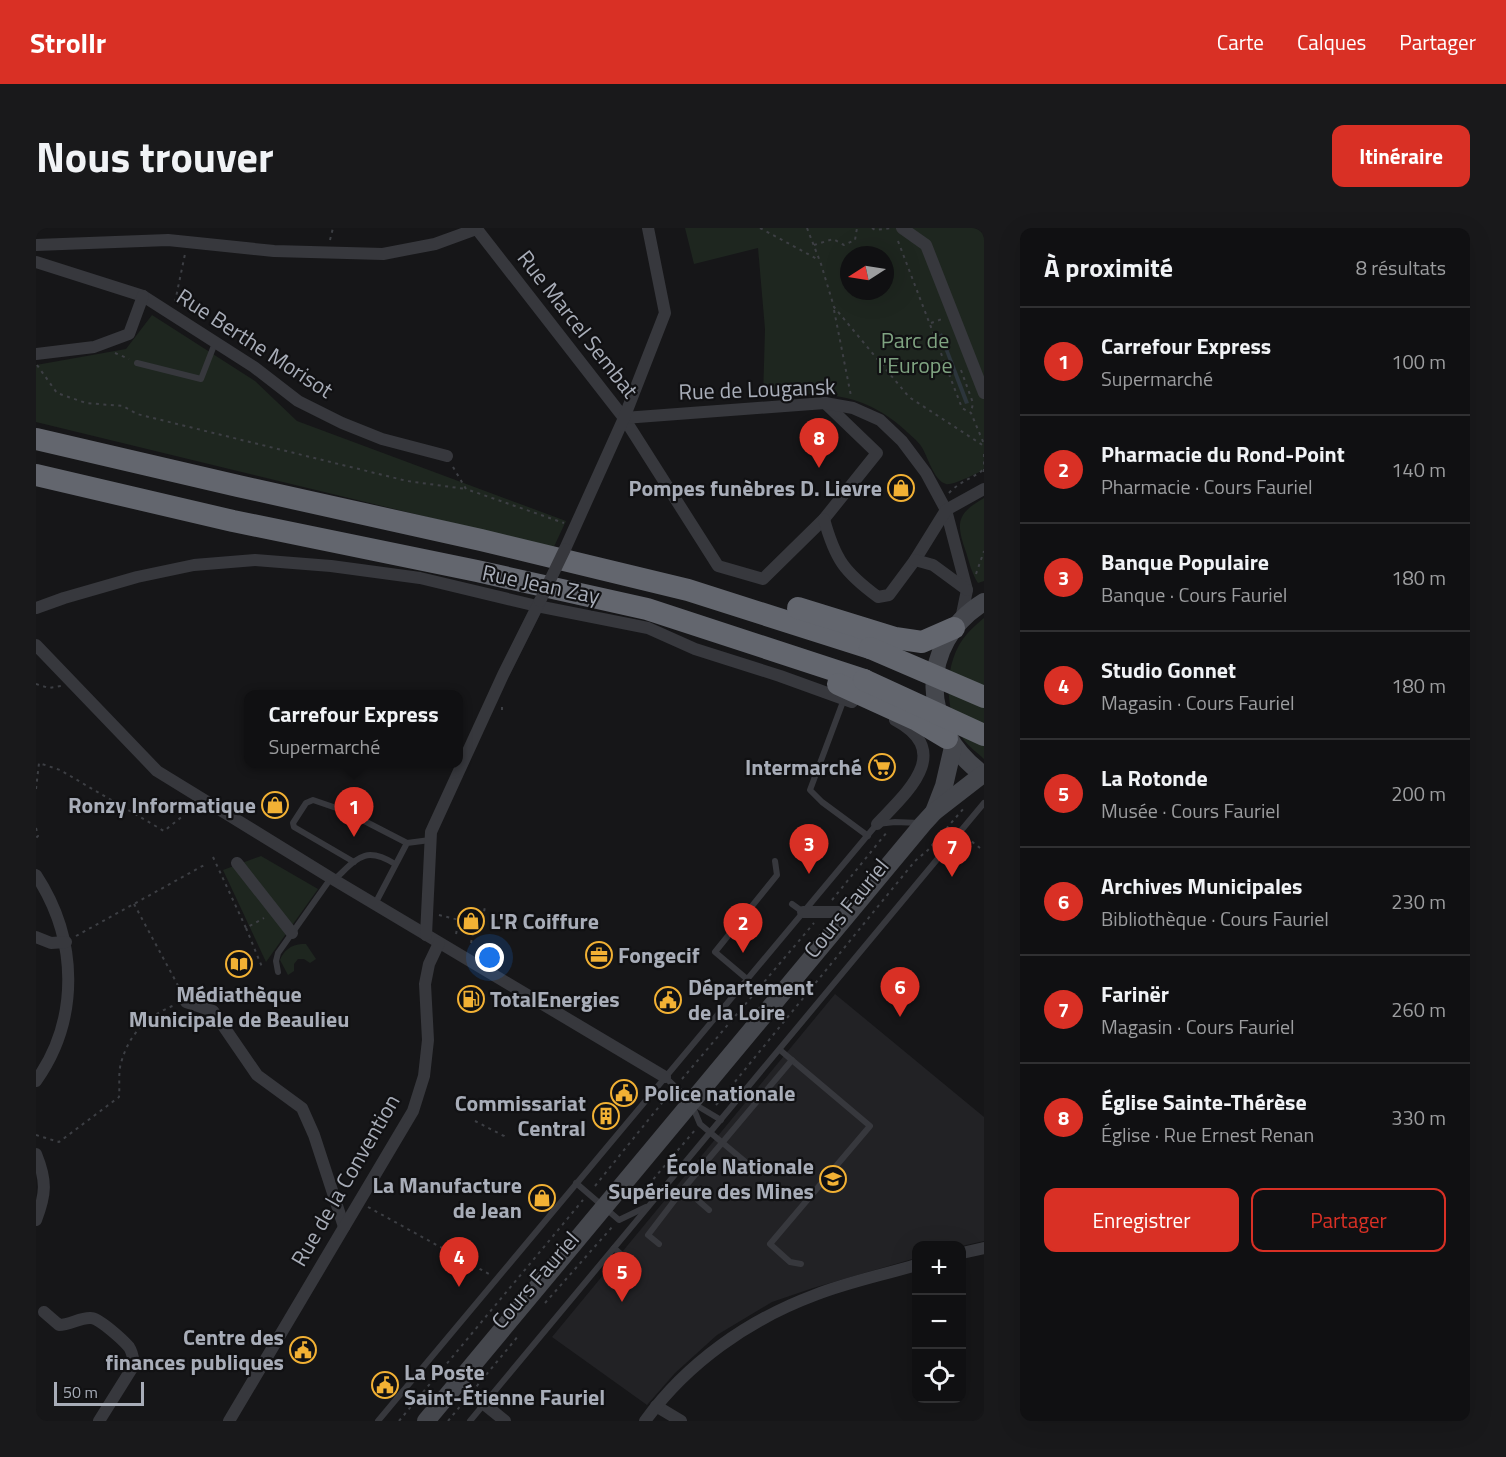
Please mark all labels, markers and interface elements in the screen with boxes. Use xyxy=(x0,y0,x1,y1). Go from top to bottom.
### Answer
text: Strollr xyxy=(30,21,106,64)
text: Carte xyxy=(1217,26,1264,58)
text: Calques xyxy=(1297,26,1366,58)
text: Partager xyxy=(1399,26,1476,58)
text: Nous trouver xyxy=(36,124,274,188)
button: Itinéraire xyxy=(1332,125,1470,187)
street label: Rue Marcel Sembat xyxy=(509,243,647,406)
north arrow xyxy=(840,246,894,300)
text: À proximité xyxy=(1044,248,1173,287)
text: 8 résultats xyxy=(1356,252,1446,283)
street label: Rue Berthe Morisot xyxy=(170,280,340,407)
park label: Parc de l'Europe xyxy=(877,323,953,382)
text: Carrefour Express xyxy=(1101,329,1271,363)
text: 1 xyxy=(1058,346,1069,377)
text: 100 m xyxy=(1391,346,1446,377)
text: Supermarché xyxy=(1101,363,1213,394)
street label: Rue de Lougansk xyxy=(678,369,837,409)
pin: 8 xyxy=(800,418,838,468)
text: Pharmacie du Rond-Point xyxy=(1101,437,1345,471)
text: 2 xyxy=(1058,454,1069,485)
text: 140 m xyxy=(1391,454,1446,485)
place label: Pompes funèbres D. Lievre xyxy=(628,471,882,505)
text: Pharmacie · Cours Fauriel xyxy=(1101,471,1313,502)
shop icon: Pompes funèbres D. Lievre xyxy=(886,473,916,503)
text: Banque Populaire xyxy=(1101,545,1269,579)
street label: Rue Jean Zay xyxy=(479,555,603,613)
text: 3 xyxy=(1058,562,1069,593)
text: 180 m xyxy=(1391,562,1446,593)
text: Banque · Cours Fauriel xyxy=(1101,579,1287,610)
text: Studio Gonnet xyxy=(1101,653,1236,687)
text: 4 xyxy=(1058,670,1069,701)
text: 180 m xyxy=(1391,670,1446,701)
text: Magasin · Cours Fauriel xyxy=(1101,687,1295,718)
popup xyxy=(244,690,463,768)
text: Carrefour Express xyxy=(268,697,439,731)
text: Supermarché xyxy=(268,731,380,762)
place label: Intermarché xyxy=(745,750,862,784)
supermarket icon: Intermarché xyxy=(867,752,897,782)
text: La Rotonde xyxy=(1101,761,1208,795)
text: 5 xyxy=(1058,778,1069,809)
text: 200 m xyxy=(1391,778,1446,809)
place label: Ronzy Informatique xyxy=(68,788,256,822)
pin: 1 xyxy=(334,788,374,837)
shop icon: Ronzy Informatique xyxy=(260,790,290,820)
text: Musée · Cours Fauriel xyxy=(1101,795,1280,826)
pin: 3 xyxy=(790,824,828,874)
pin: 7 xyxy=(932,828,972,877)
street label: Cours Fauriel xyxy=(795,851,897,965)
text: Archives Municipales xyxy=(1101,869,1302,903)
text: 6 xyxy=(1058,886,1069,917)
text: 230 m xyxy=(1391,886,1446,917)
text: Bibliothèque · Cours Fauriel xyxy=(1101,903,1329,934)
place label: L'R Coiffure xyxy=(490,904,599,938)
pin: 2 xyxy=(724,904,762,953)
shop icon: L'R Coiffure xyxy=(456,906,486,936)
place label: Fongecif xyxy=(618,938,700,972)
office icon: Fongecif xyxy=(584,940,614,970)
your location xyxy=(475,943,504,972)
library icon: Médiathèque Municipale de Beaulieu xyxy=(224,949,254,979)
pin: 6 xyxy=(880,968,920,1017)
place label: Département de la Loire xyxy=(688,970,814,1029)
place label: Médiathèque Municipale de Beaulieu xyxy=(129,977,349,1036)
text: Farinër xyxy=(1101,977,1169,1011)
place label: TotalEnergies xyxy=(490,982,620,1016)
fuel station icon: TotalEnergies xyxy=(456,984,486,1014)
public building icon: Département de la Loire xyxy=(653,985,683,1015)
text: 7 xyxy=(1058,994,1069,1025)
text: 260 m xyxy=(1391,994,1446,1025)
text: Magasin · Cours Fauriel xyxy=(1101,1011,1295,1042)
place label: Police nationale xyxy=(644,1076,795,1110)
public building icon: Police nationale xyxy=(609,1078,639,1108)
text: Église Sainte-Thérèse xyxy=(1101,1085,1307,1119)
place label: Commissariat Central xyxy=(455,1086,586,1145)
street label: Rue de la Convention xyxy=(282,1088,408,1272)
building icon: Commissariat Central xyxy=(591,1101,621,1131)
text: 8 xyxy=(1058,1102,1069,1133)
text: 330 m xyxy=(1391,1102,1446,1133)
text: Église · Rue Ernest Renan xyxy=(1101,1119,1314,1150)
place label: École Nationale Supérieure des Mines xyxy=(608,1149,814,1208)
school or university icon: École Nationale Supérieure des Mines xyxy=(818,1164,848,1194)
place label: La Manufacture de Jean xyxy=(373,1168,522,1227)
shop icon: La Manufacture de Jean xyxy=(527,1183,557,1213)
button: Enregistrer xyxy=(1044,1188,1239,1252)
button: Partager xyxy=(1251,1188,1446,1252)
street label: Cours Fauriel xyxy=(483,1224,587,1336)
pin: 4 xyxy=(440,1238,478,1287)
map controls xyxy=(912,1241,966,1403)
button: + xyxy=(912,1241,966,1295)
pin: 5 xyxy=(602,1252,642,1302)
button: − xyxy=(912,1295,966,1349)
place label: Centre des finances publiques xyxy=(105,1320,284,1379)
public building icon: Centre des finances publiques xyxy=(288,1335,318,1365)
button: locate xyxy=(912,1349,966,1403)
place label: La Poste Saint-Étienne Fauriel xyxy=(404,1355,605,1414)
public building icon: La Poste Saint-Étienne Fauriel xyxy=(370,1370,400,1400)
scale bar xyxy=(54,1379,144,1406)
text: 50 m xyxy=(63,1380,98,1404)

